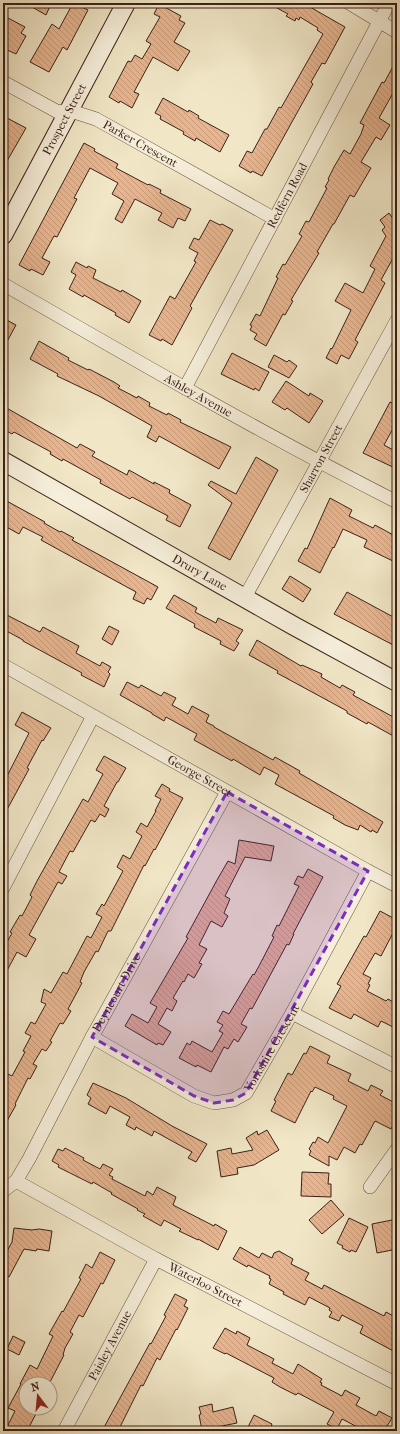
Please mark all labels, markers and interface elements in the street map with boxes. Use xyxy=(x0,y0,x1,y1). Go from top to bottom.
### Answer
street label: Prospect Street xyxy=(40,80,89,158)
street label: Parker Crescent xyxy=(101,117,181,170)
street label: Redfern Road xyxy=(264,160,310,231)
street label: Ashley Avenue xyxy=(161,370,235,420)
street label: Sharron Street xyxy=(297,421,346,495)
street label: Drury Lane xyxy=(170,551,230,594)
street label: George Street xyxy=(165,752,235,800)
street label: Deyncourt Drive xyxy=(89,951,144,1034)
street label: Yorkshire Crescent xyxy=(241,1001,303,1095)
street label: Waterloo Street xyxy=(165,1259,245,1310)
street label: Paisley Avenue xyxy=(85,1308,134,1383)
north arrow xyxy=(18,1376,58,1416)
text: N xyxy=(30,1379,42,1394)

